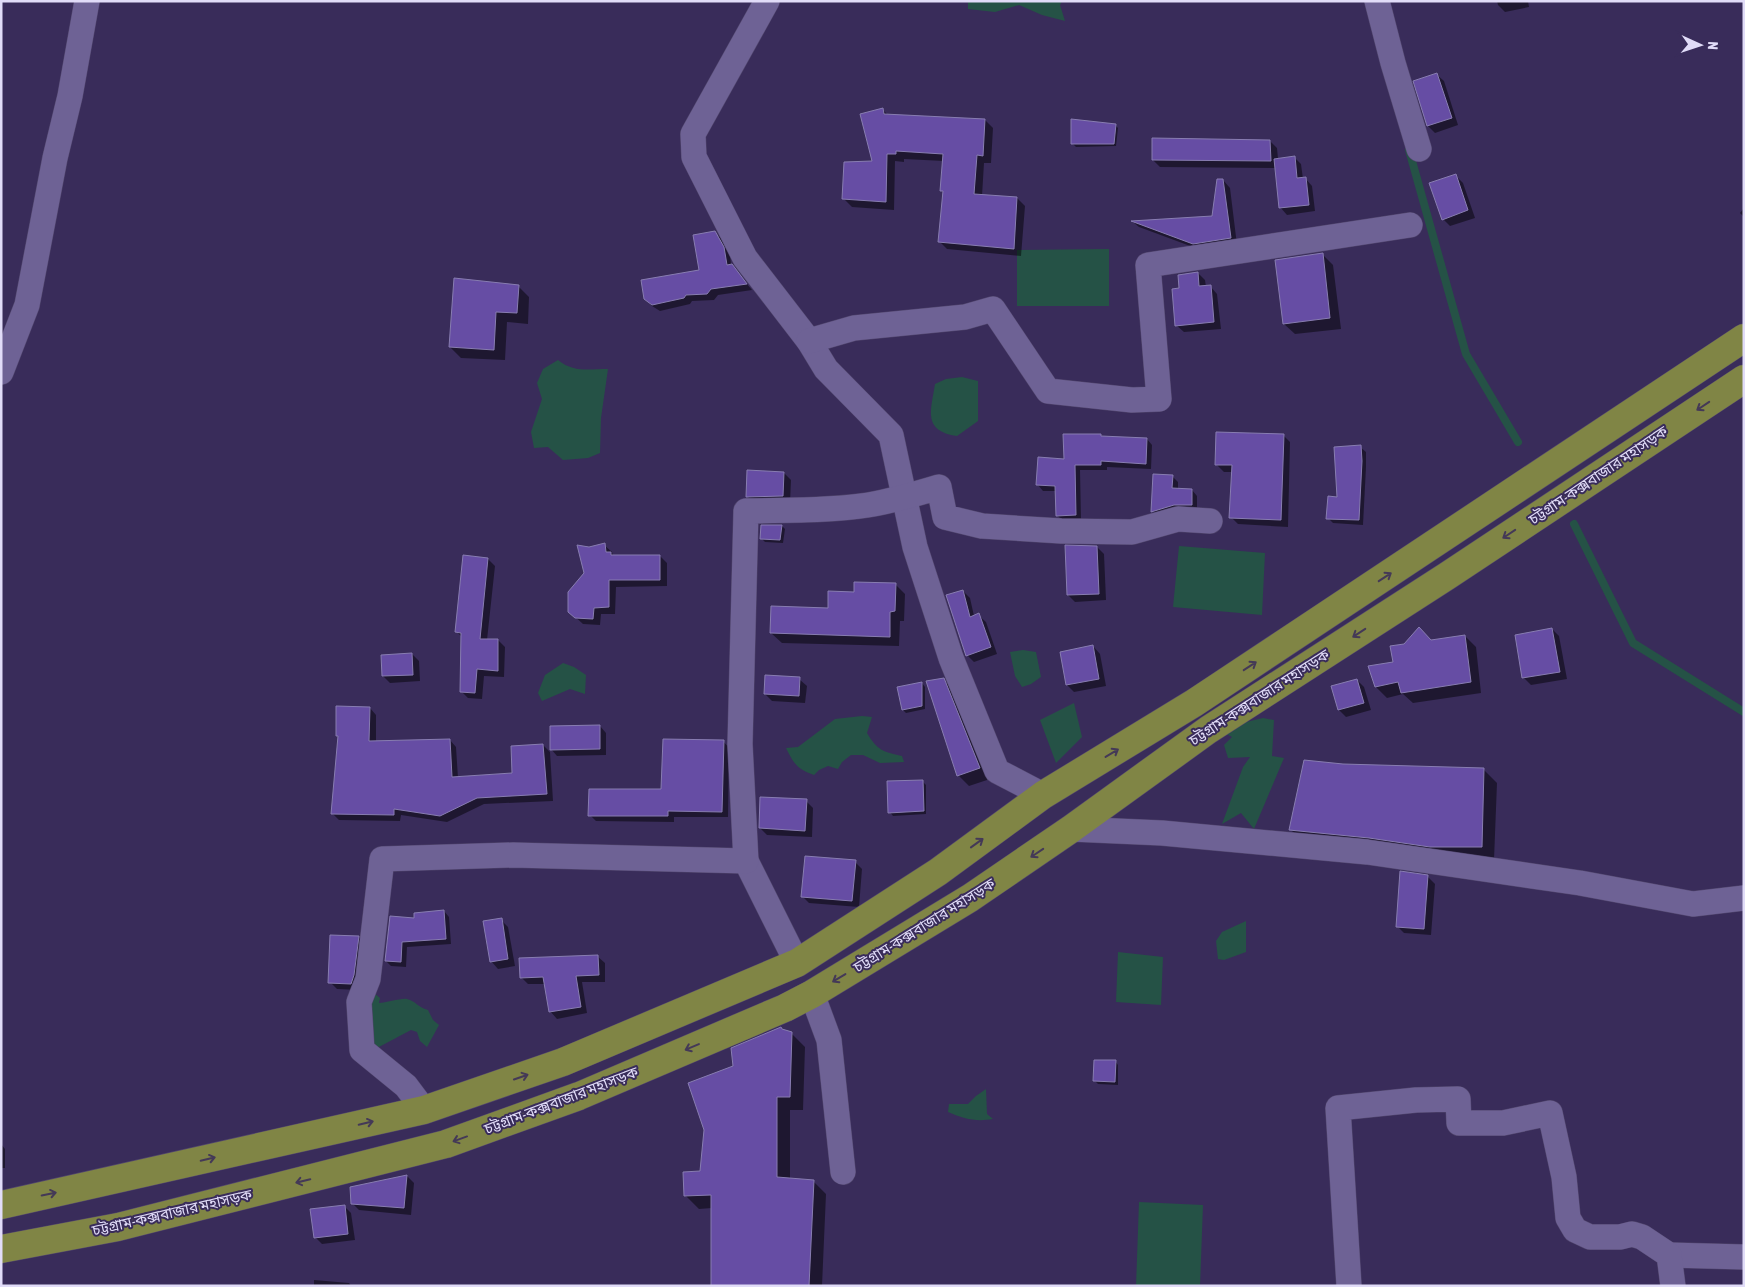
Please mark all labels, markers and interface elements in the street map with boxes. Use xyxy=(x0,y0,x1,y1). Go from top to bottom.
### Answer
north arrow xyxy=(1675,20,1725,70)
text: N xyxy=(1705,41,1721,50)
one-way arrow xyxy=(1696,400,1710,411)
street label: চট্টগ্রাম-কক্সবাজার মহাসড়ক xyxy=(1525,422,1671,528)
one-way arrow xyxy=(1503,529,1517,539)
one-way arrow xyxy=(1378,572,1392,582)
one-way arrow xyxy=(1352,628,1366,638)
street label: চট্টগ্রাম-কক্সবাজার মহাসড়ক xyxy=(1185,645,1333,749)
one-way arrow xyxy=(1242,661,1256,671)
one-way arrow xyxy=(1105,747,1119,757)
one-way arrow xyxy=(970,838,983,849)
one-way arrow xyxy=(1030,848,1044,858)
street label: চট্টগ্রাম-কক্সবাজার মহাসড়ক xyxy=(849,874,999,976)
one-way arrow xyxy=(832,973,846,983)
one-way arrow xyxy=(685,1043,700,1053)
street label: চট্টগ্রাম-কক্সবাজার মহাসড়ক xyxy=(481,1062,641,1138)
one-way arrow xyxy=(513,1071,529,1081)
one-way arrow xyxy=(358,1118,374,1127)
one-way arrow xyxy=(452,1135,468,1144)
one-way arrow xyxy=(199,1154,215,1163)
one-way arrow xyxy=(295,1176,311,1186)
street label: চট্টগ্রাম-কক্সবাজার মহাসড়ক xyxy=(89,1185,254,1239)
one-way arrow xyxy=(40,1189,56,1198)

